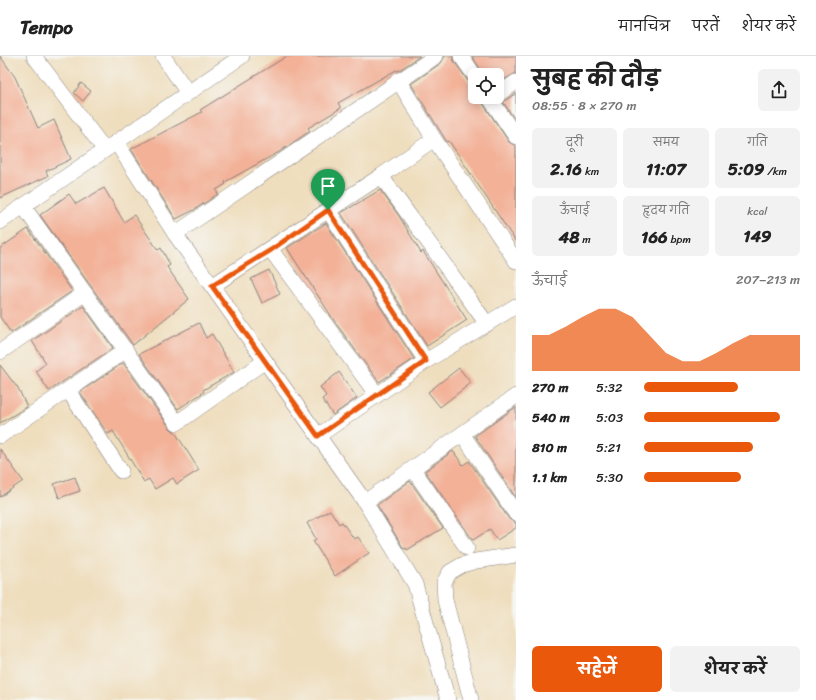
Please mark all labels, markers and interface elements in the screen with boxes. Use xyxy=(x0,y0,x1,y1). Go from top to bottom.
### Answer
text: Tempo xyxy=(20,11,73,44)
text: मानचित्र xyxy=(619,14,670,39)
text: परतें xyxy=(692,14,719,39)
text: शेयर करें xyxy=(741,14,796,39)
text: सुबह की दौड़ xyxy=(532,59,660,98)
map controls xyxy=(468,68,504,104)
button: locate xyxy=(468,68,504,104)
button: share xyxy=(758,69,800,111)
text: 08:55 · 8 × 270 m xyxy=(532,94,636,117)
text: दूरी xyxy=(566,133,583,152)
text: समय xyxy=(653,133,679,152)
text: गति xyxy=(747,133,767,152)
text: 2.16 xyxy=(550,154,582,184)
text: 11:07 xyxy=(646,154,686,184)
text: 5:09 xyxy=(728,154,764,184)
text: km xyxy=(582,162,599,181)
text: /km xyxy=(764,162,787,181)
pin xyxy=(311,169,345,210)
icon: arrive xyxy=(317,175,339,197)
text: ऊँचाई xyxy=(560,201,589,220)
text: हृदय गति xyxy=(643,201,689,220)
text: kcal xyxy=(747,202,767,221)
text: 149 xyxy=(743,221,772,251)
text: 48 xyxy=(559,222,579,252)
text: 166 xyxy=(641,222,668,252)
text: m xyxy=(579,230,591,249)
text: bpm xyxy=(668,230,691,249)
text: 207–213 m xyxy=(736,268,800,291)
text: ऊँचाई xyxy=(532,269,567,292)
text: 270 m xyxy=(532,376,569,399)
text: 5:32 xyxy=(596,376,623,399)
text: 540 m xyxy=(532,406,570,429)
text: 5:03 xyxy=(596,406,623,429)
text: 810 m xyxy=(532,436,567,459)
text: 5:21 xyxy=(596,436,621,459)
text: 1.1 km xyxy=(532,466,567,489)
text: 5:30 xyxy=(596,466,623,489)
button: सहेजें xyxy=(532,646,662,692)
button: शेयर करें xyxy=(670,646,800,692)

